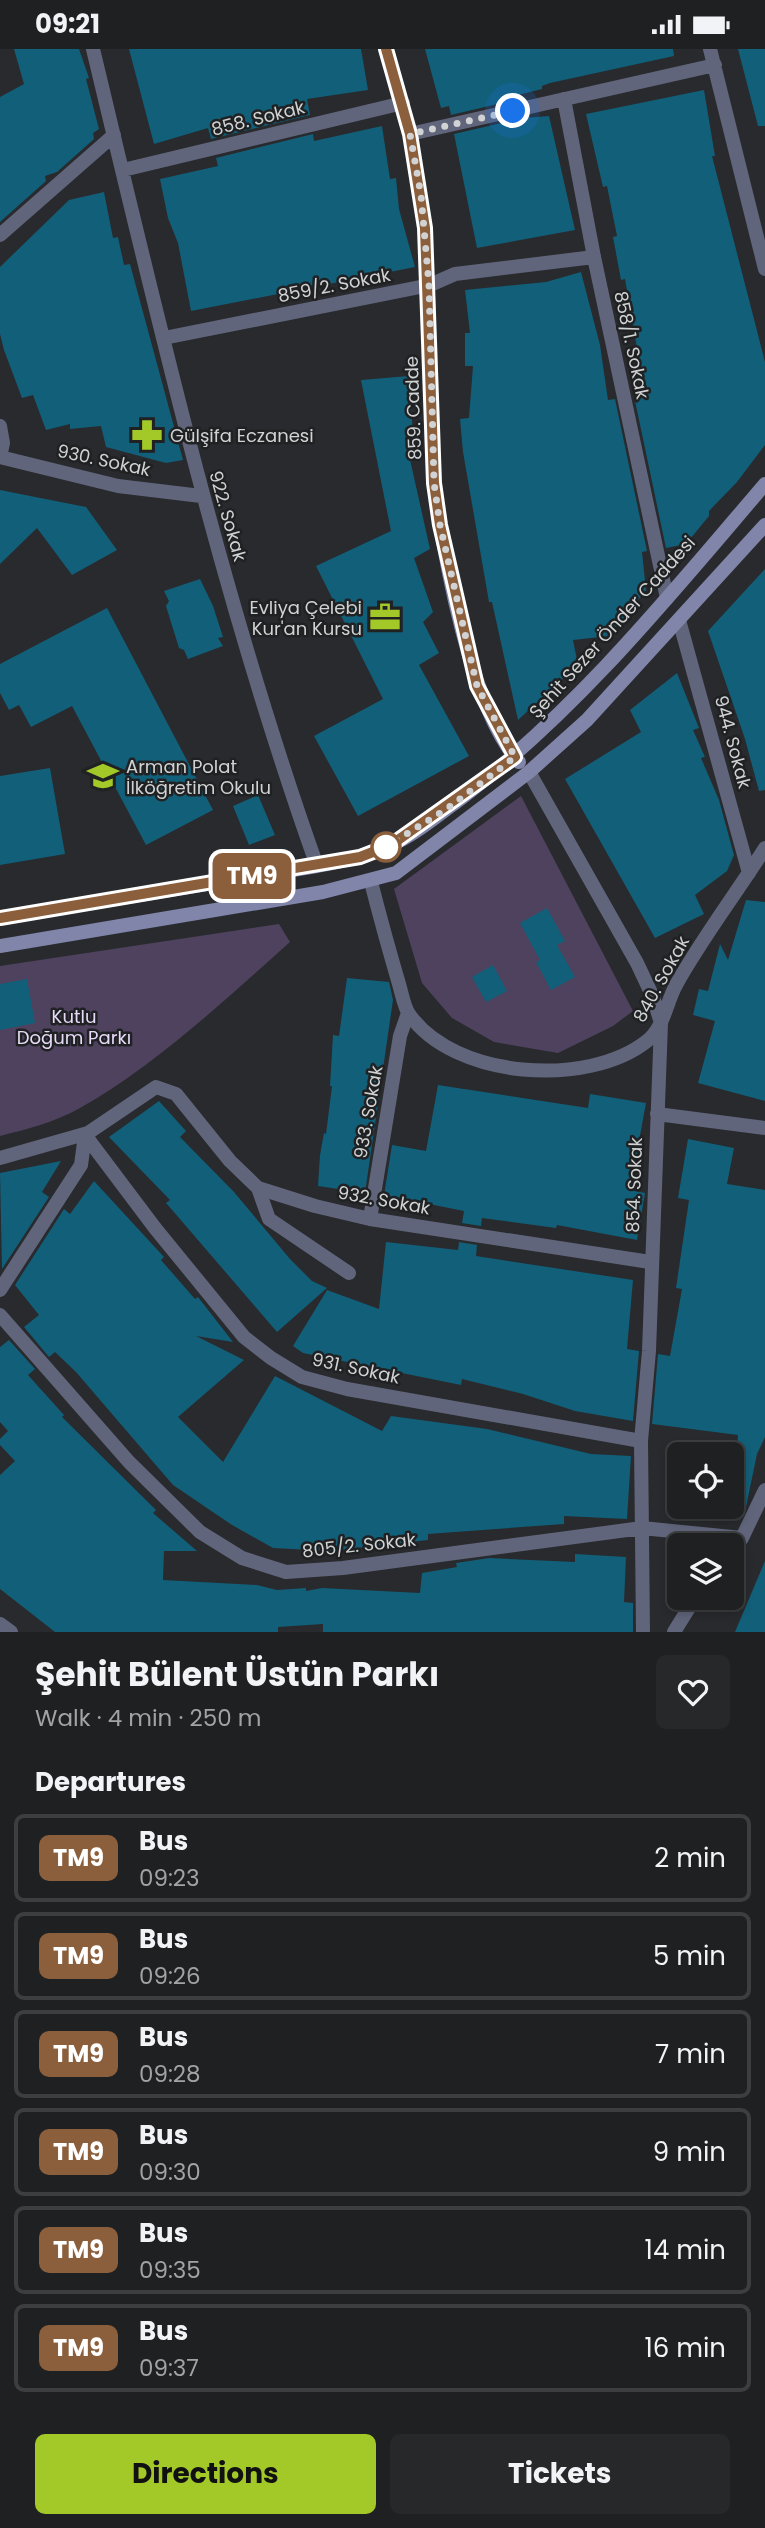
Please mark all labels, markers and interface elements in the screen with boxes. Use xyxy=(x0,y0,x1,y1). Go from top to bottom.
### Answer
text: 09:21 xyxy=(35,6,100,42)
your location xyxy=(495,93,530,128)
street label: 858. Sokak xyxy=(209,94,308,142)
street label: 859/2. Sokak xyxy=(276,262,393,308)
street label: 858/1. Sokak xyxy=(608,289,656,402)
street label: 859. Cadde xyxy=(399,356,427,460)
pharmacy icon: Gülşifa Eczanesi xyxy=(130,418,164,452)
place label: Gülşifa Eczanesi xyxy=(170,423,314,448)
street label: 930. Sokak xyxy=(55,438,154,482)
street label: 922. Sokak xyxy=(203,468,253,565)
street label: Şehit Sezer Önder Caddesi xyxy=(523,530,701,724)
place label: Evliya Çelebi Kur'an Kursu xyxy=(249,595,362,641)
office icon: Evliya Çelebi Kur'an Kursu xyxy=(368,600,402,634)
street label: 944. Sokak xyxy=(709,693,758,792)
place label: Arman Polat İlköğretim Okulu xyxy=(126,754,271,800)
school or university icon: Arman Polat İlköğretim Okulu xyxy=(86,759,120,793)
unlabelled marker xyxy=(371,832,401,862)
line badge: TM9 xyxy=(212,853,292,899)
text: TM9 xyxy=(227,859,277,892)
street label: 840. Sokak xyxy=(627,931,695,1027)
park label: Kutlu Doğum Parkı xyxy=(17,1004,131,1050)
street label: 933. Sokak xyxy=(348,1063,389,1160)
street label: 854. Sokak xyxy=(620,1136,648,1233)
street label: 932. Sokak xyxy=(336,1180,433,1221)
street label: 931. Sokak xyxy=(310,1347,403,1390)
map controls xyxy=(667,1442,744,1610)
button: locate xyxy=(667,1442,744,1519)
street label: 805/2. Sokak xyxy=(301,1527,418,1563)
button: layers xyxy=(667,1533,744,1610)
text: Şehit Bülent Üstün Parkı xyxy=(35,1651,439,1698)
button: heart xyxy=(656,1655,730,1729)
text: Walk · 4 min · 250 m xyxy=(35,1702,261,1734)
text: Departures xyxy=(35,1764,186,1800)
text: Bus xyxy=(139,1823,188,1859)
text: 2 min xyxy=(654,1840,726,1876)
text: TM9 xyxy=(53,1841,104,1874)
text: 09:23 xyxy=(139,1862,200,1894)
text: Bus xyxy=(139,1921,188,1957)
text: 5 min xyxy=(653,1938,726,1974)
text: TM9 xyxy=(53,1939,104,1972)
text: 09:26 xyxy=(139,1960,201,1992)
text: Bus xyxy=(139,2019,188,2055)
text: 7 min xyxy=(655,2036,726,2072)
text: TM9 xyxy=(53,2037,104,2070)
text: 09:28 xyxy=(139,2058,201,2090)
text: Bus xyxy=(139,2117,188,2153)
text: 9 min xyxy=(653,2134,726,2170)
text: TM9 xyxy=(53,2135,104,2168)
text: 09:30 xyxy=(139,2156,201,2188)
text: Bus xyxy=(139,2215,188,2251)
text: 14 min xyxy=(645,2232,726,2268)
text: TM9 xyxy=(53,2233,104,2266)
text: 09:35 xyxy=(139,2254,201,2286)
text: Bus xyxy=(139,2313,188,2349)
text: 16 min xyxy=(644,2330,726,2366)
text: TM9 xyxy=(53,2331,104,2364)
text: 09:37 xyxy=(139,2352,199,2384)
button: Directions xyxy=(35,2434,376,2514)
button: Tickets xyxy=(390,2434,730,2514)

